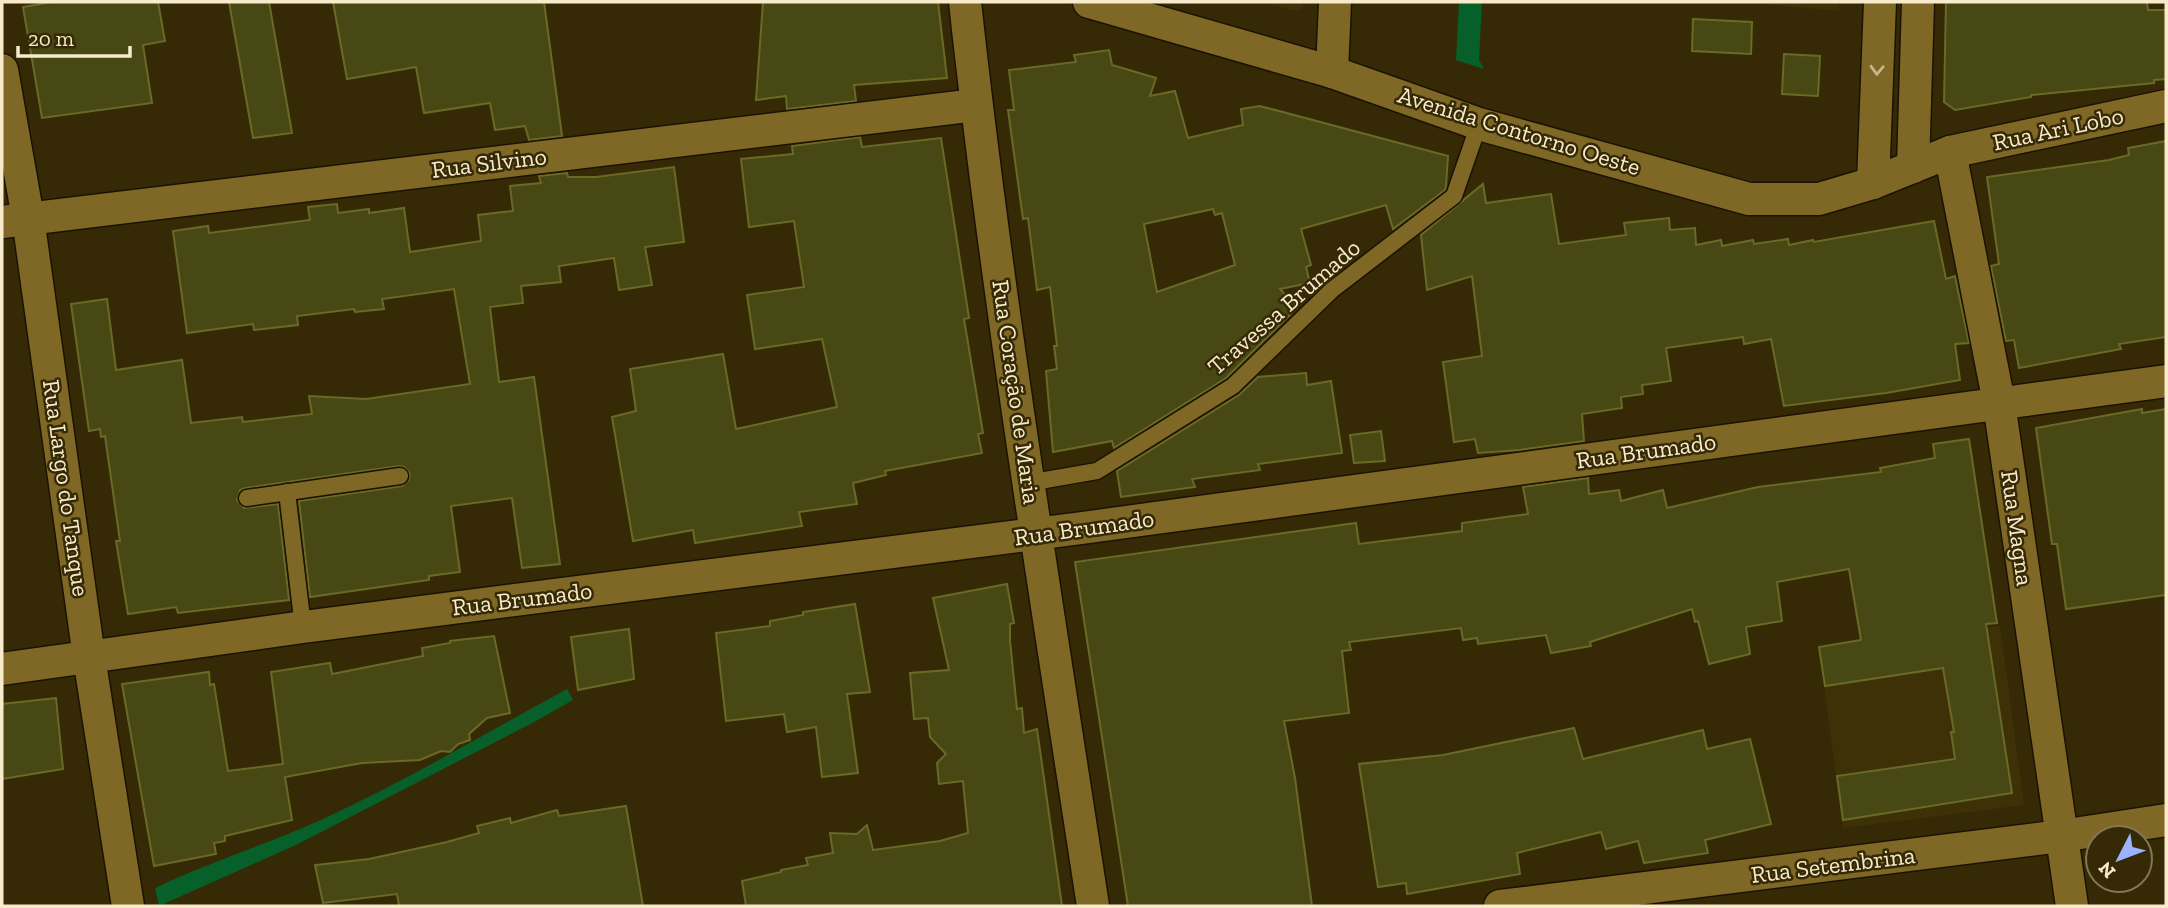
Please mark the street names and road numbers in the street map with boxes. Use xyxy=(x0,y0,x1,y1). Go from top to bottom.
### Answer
street label: Avenida Contorno Oeste xyxy=(1394,80,1644,181)
street label: Rua Ari Lobo xyxy=(1990,101,2126,157)
street label: Rua Silvino xyxy=(430,141,548,184)
street label: Travessa Brumado xyxy=(1201,232,1366,381)
street label: Rua Coração de Maria xyxy=(986,278,1047,506)
street label: Rua Largo do Tanque xyxy=(37,378,96,598)
street label: Rua Brumado xyxy=(1574,426,1718,475)
street label: Rua Magna xyxy=(1995,468,2040,588)
street label: Rua Brumado xyxy=(1012,503,1156,552)
street label: Rua Brumado xyxy=(450,576,594,621)
street label: Rua Setembrina xyxy=(1749,840,1917,889)

